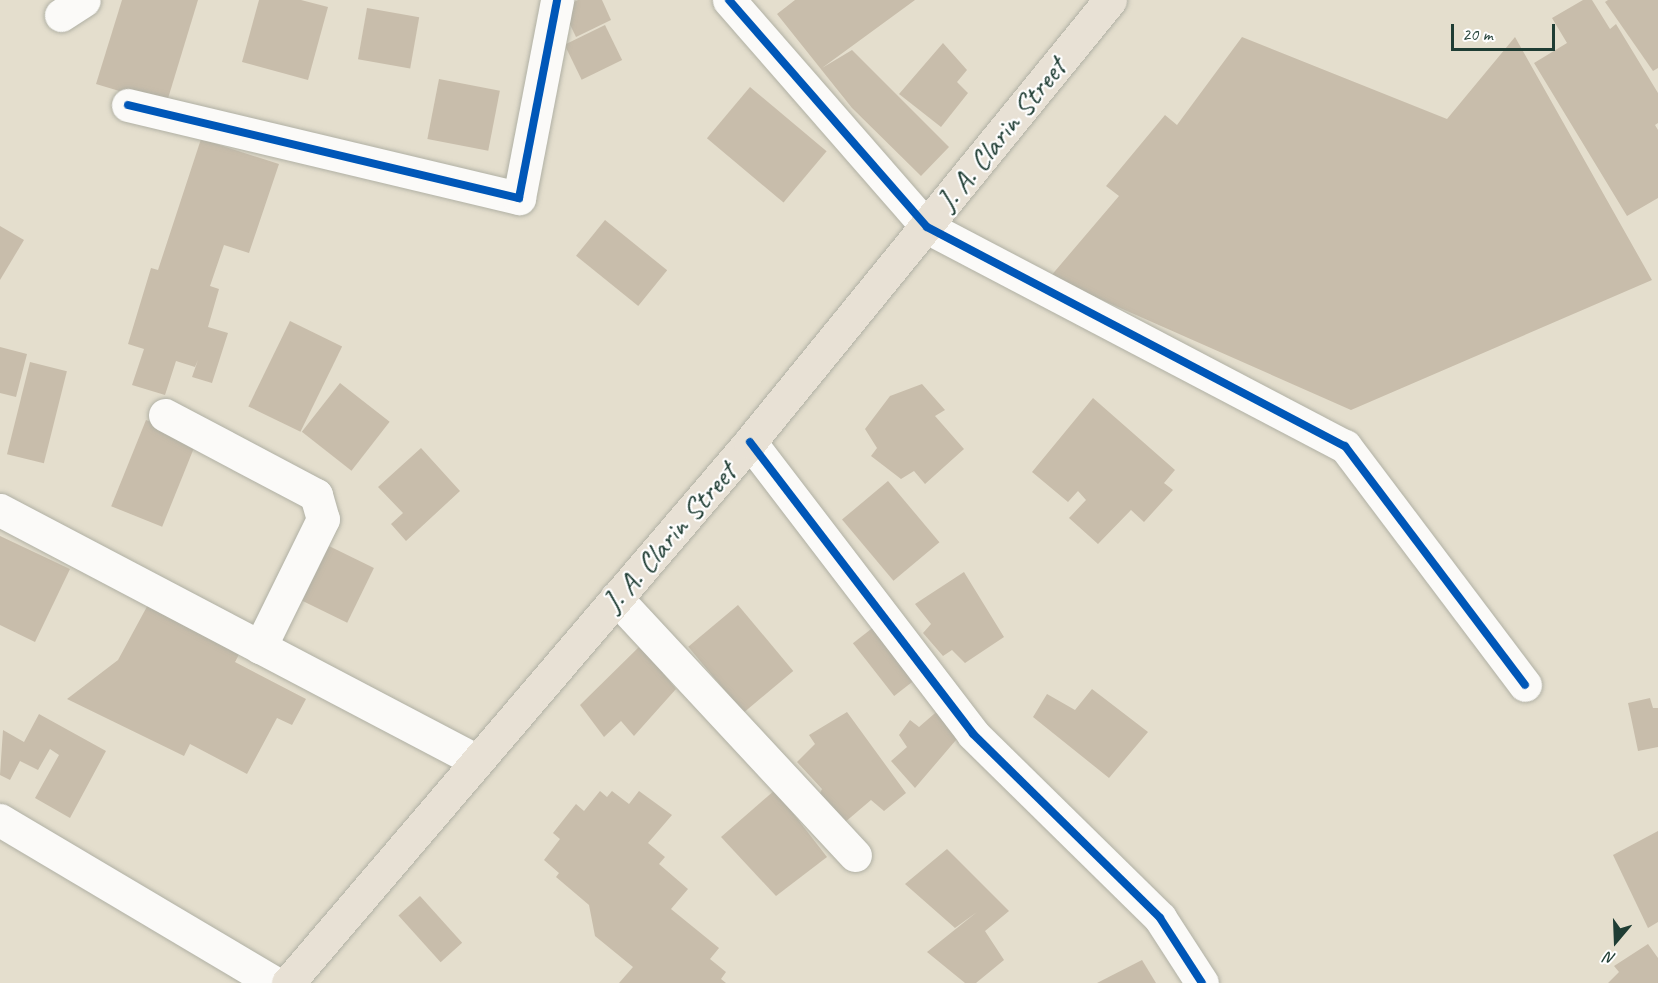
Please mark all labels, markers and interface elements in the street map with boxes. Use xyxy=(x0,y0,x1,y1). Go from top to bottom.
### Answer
scale bar xyxy=(1454,12,1558,50)
text: 20 m xyxy=(1462,23,1493,45)
street label: J. A. Clarin Street xyxy=(929,51,1073,217)
street label: J. A. Clarin Street xyxy=(595,455,743,619)
north arrow xyxy=(1586,911,1646,971)
text: N xyxy=(1602,947,1618,969)

